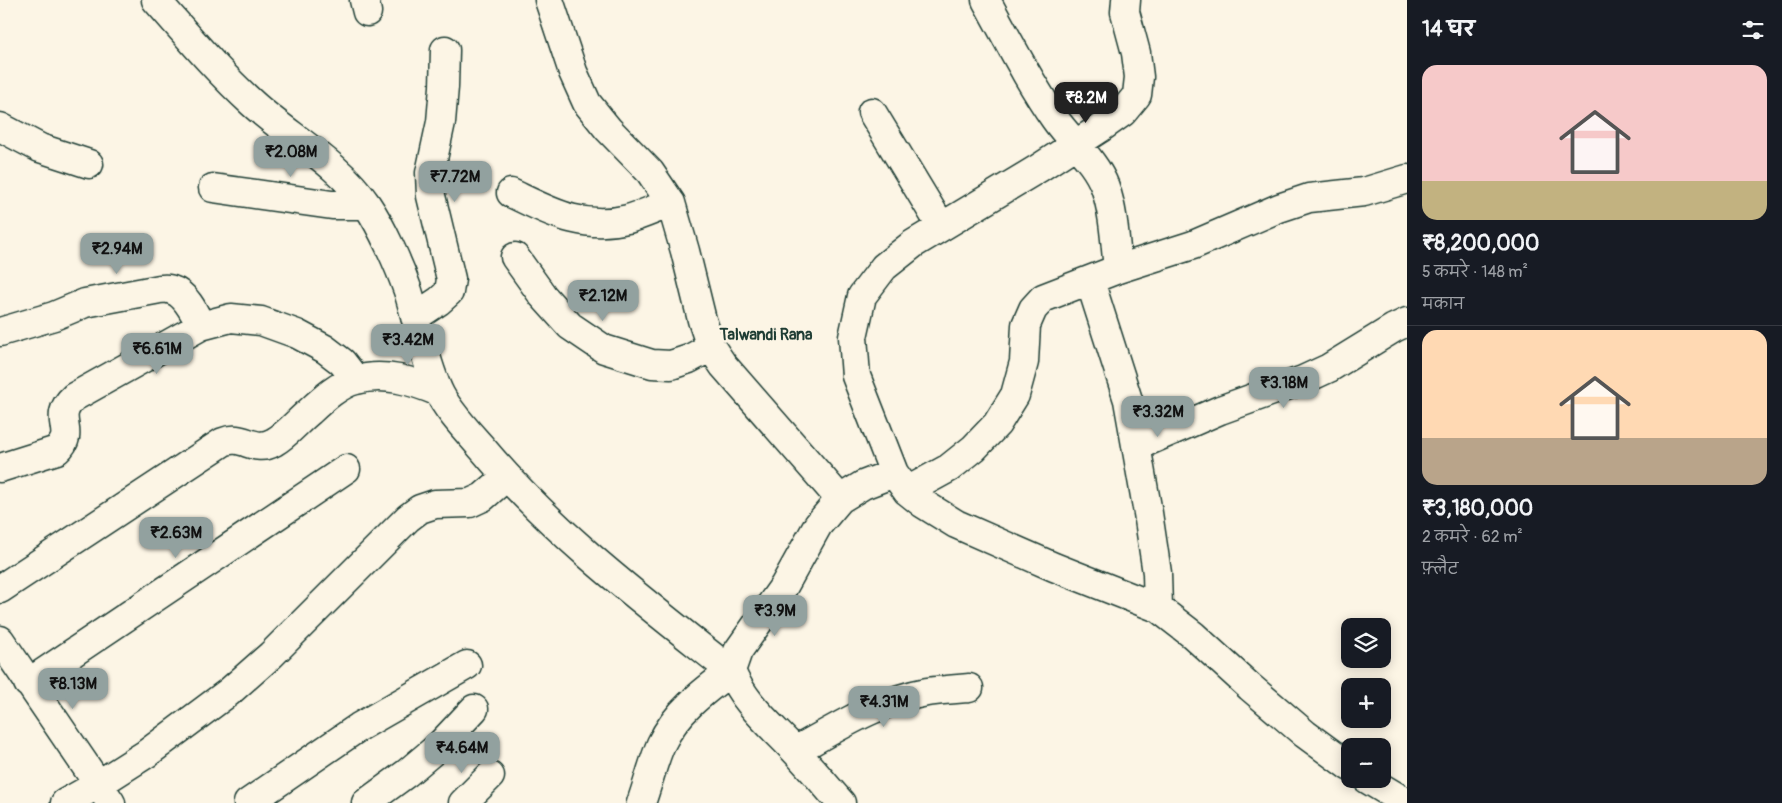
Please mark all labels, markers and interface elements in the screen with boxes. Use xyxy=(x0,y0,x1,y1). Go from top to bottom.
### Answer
text: 14 घर xyxy=(1422,16,1475,43)
icon: filters xyxy=(1739,16,1767,44)
pin: ₹8.2M xyxy=(1051,82,1121,124)
text: ₹8.2M xyxy=(1065,88,1107,108)
icon: home xyxy=(1550,97,1640,187)
pin: ₹2.08M xyxy=(250,136,332,178)
text: ₹2.08M xyxy=(265,142,317,162)
pin: ₹7.72M xyxy=(414,160,496,203)
text: ₹7.72M xyxy=(430,167,480,187)
text: ₹8,200,000 xyxy=(1422,230,1539,257)
pin: ₹2.94M xyxy=(76,232,158,275)
text: ₹2.94M xyxy=(91,239,143,259)
text: 5 कमरे · 148 m² xyxy=(1422,262,1528,282)
pin: ₹2.12M xyxy=(562,280,644,322)
text: ₹2.12M xyxy=(579,286,627,306)
text: मकान xyxy=(1422,294,1464,314)
pin: ₹3.42M xyxy=(367,324,449,366)
district label: Talwandi Rana xyxy=(719,325,813,345)
text: ₹3.42M xyxy=(382,330,434,350)
pin: ₹6.61M xyxy=(116,332,198,375)
text: ₹6.61M xyxy=(132,339,182,359)
icon: home xyxy=(1550,363,1640,453)
pin: ₹3.18M xyxy=(1243,366,1325,409)
text: ₹3.18M xyxy=(1260,373,1308,393)
pin: ₹3.32M xyxy=(1117,396,1199,438)
text: ₹3.32M xyxy=(1132,402,1184,422)
text: ₹3,180,000 xyxy=(1422,495,1533,522)
pin: ₹2.63M xyxy=(135,516,217,559)
text: ₹2.63M xyxy=(150,523,202,543)
text: 2 कमरे · 62 m² xyxy=(1422,527,1523,547)
text: फ़्लैट xyxy=(1422,559,1458,579)
pin: ₹3.9M xyxy=(740,594,810,637)
text: ₹3.9M xyxy=(754,601,796,621)
map controls xyxy=(1341,618,1391,788)
button: layers xyxy=(1341,618,1391,668)
pin: ₹8.13M xyxy=(32,668,114,710)
text: ₹8.13M xyxy=(49,674,97,694)
button: + xyxy=(1341,678,1391,728)
pin: ₹4.31M xyxy=(843,686,925,728)
text: ₹4.31M xyxy=(859,692,909,712)
pin: ₹4.64M xyxy=(421,732,503,774)
text: ₹4.64M xyxy=(436,738,488,758)
button: − xyxy=(1341,738,1391,788)

